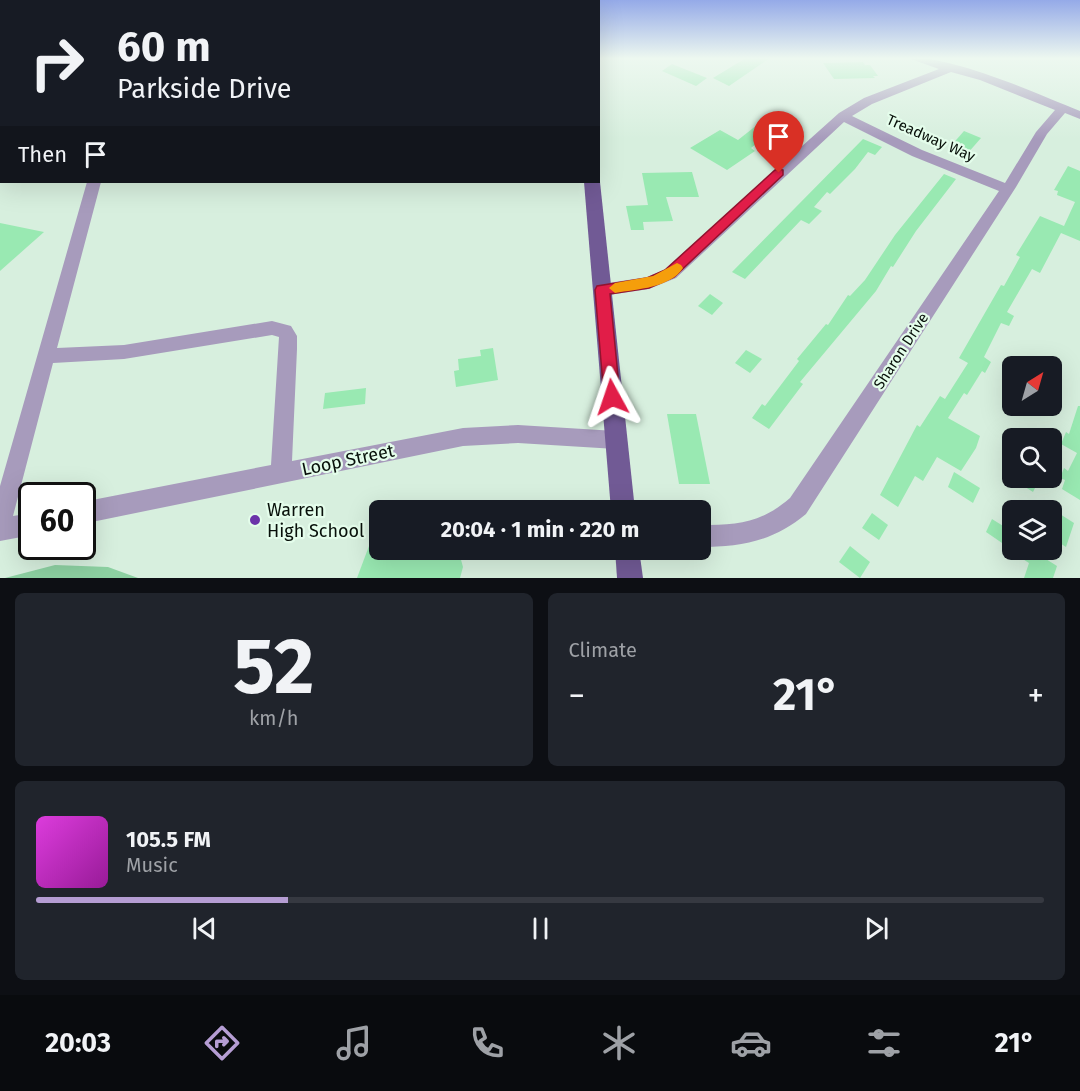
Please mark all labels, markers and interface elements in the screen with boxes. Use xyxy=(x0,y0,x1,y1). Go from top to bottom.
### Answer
text: 60 m xyxy=(117,22,211,72)
icon: right xyxy=(18,24,96,102)
text: Parkside Drive xyxy=(117,73,292,105)
street label: Treadway Way xyxy=(884,110,979,166)
pin xyxy=(753,111,804,173)
icon: arrive xyxy=(762,120,795,153)
icon: arrive xyxy=(79,138,112,171)
text: Then xyxy=(18,141,67,168)
street label: Sharon Drive xyxy=(870,310,932,392)
north arrow xyxy=(1002,356,1062,416)
map controls xyxy=(1002,356,1062,560)
position arrow xyxy=(580,365,644,429)
button: search xyxy=(1002,428,1062,488)
street label: Loop Street xyxy=(300,439,397,481)
speed limit sign: 60 xyxy=(18,482,96,560)
place label: Warren High School xyxy=(267,499,364,542)
button: layers xyxy=(1002,500,1062,560)
marker: Warren High School xyxy=(248,513,262,527)
text: 20:04 · 1 min · 220 m xyxy=(441,516,639,543)
text: 52 xyxy=(233,620,314,714)
text: Climate xyxy=(569,638,637,662)
text: 21° xyxy=(773,668,840,722)
text: − xyxy=(569,676,585,716)
text: + xyxy=(1028,676,1044,716)
text: km/h xyxy=(249,706,299,730)
text: 105.5 FM xyxy=(126,826,211,853)
text: Music xyxy=(126,853,178,877)
icon: previous xyxy=(188,912,221,945)
icon: pause xyxy=(524,912,557,945)
icon: next xyxy=(860,912,893,945)
icon: directions xyxy=(201,1022,243,1064)
icon: music xyxy=(333,1022,375,1064)
icon: phone xyxy=(466,1022,508,1064)
icon: climate xyxy=(598,1022,640,1064)
icon: car xyxy=(730,1022,772,1064)
icon: filters xyxy=(863,1022,905,1064)
text: 20:03 xyxy=(45,1027,111,1059)
text: 21° xyxy=(995,1027,1035,1059)

